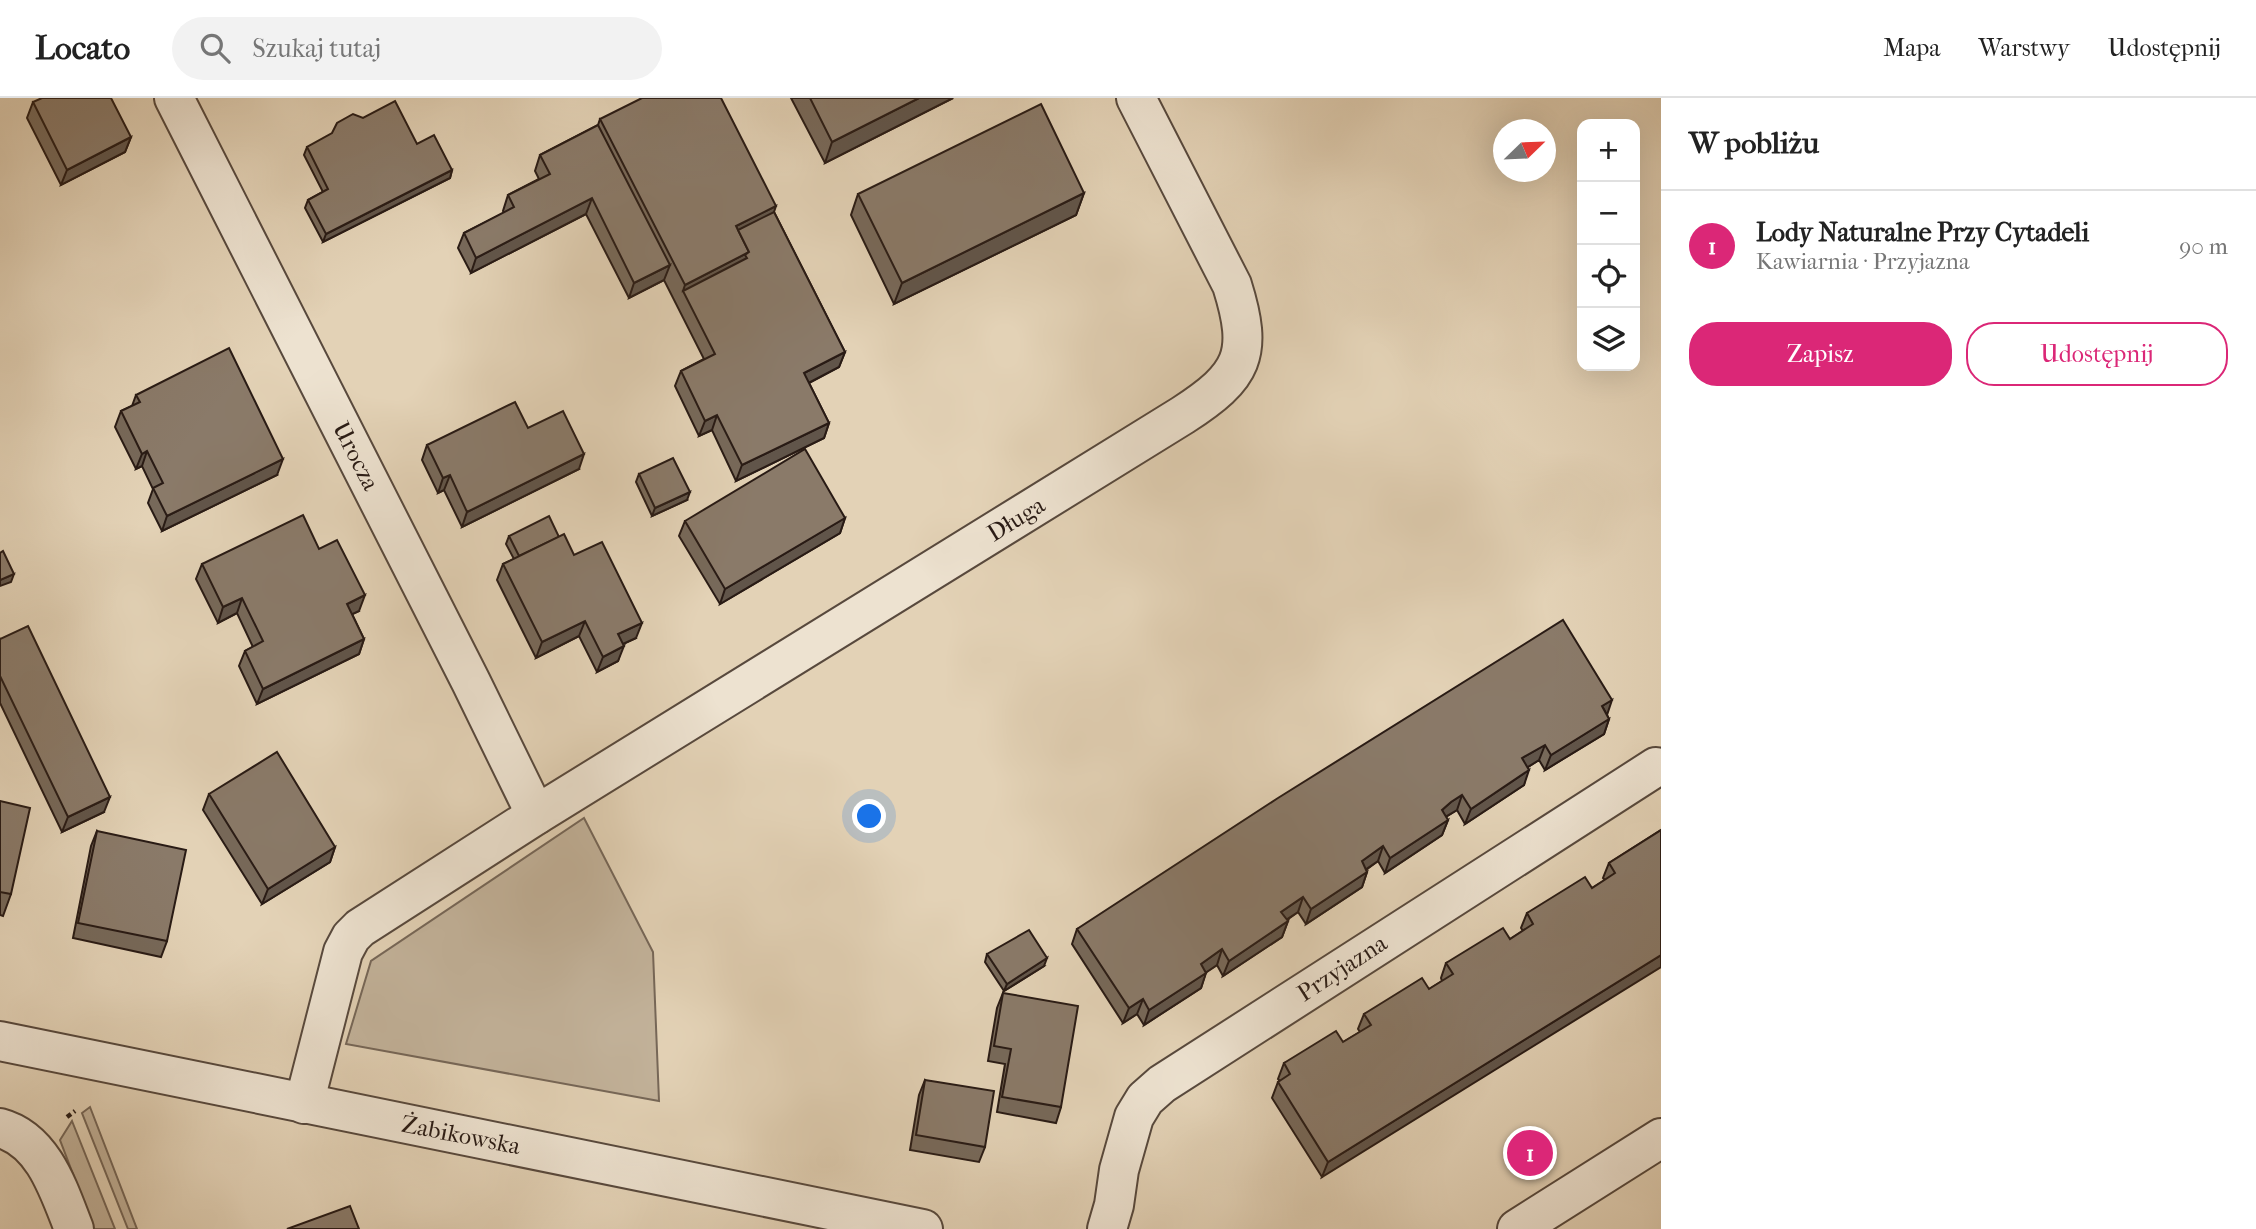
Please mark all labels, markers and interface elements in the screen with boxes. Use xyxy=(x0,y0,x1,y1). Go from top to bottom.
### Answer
search box xyxy=(172,17,662,80)
text: Locato xyxy=(35,29,130,68)
icon: search xyxy=(196,29,234,67)
text: Szukaj tutaj xyxy=(252,33,381,64)
text: Mapa xyxy=(1883,34,1940,62)
text: Warstwy xyxy=(1978,34,2070,62)
text: Udostępnij xyxy=(2108,34,2221,62)
north arrow xyxy=(1493,119,1556,182)
map controls xyxy=(1577,119,1640,371)
button: + xyxy=(1577,119,1640,182)
text: W pobliżu xyxy=(1689,126,1819,161)
button: − xyxy=(1577,182,1640,245)
text: Lody Naturalne Przy Cytadeli xyxy=(1756,217,2089,248)
text: 1 xyxy=(1708,233,1716,260)
text: 90 m xyxy=(2179,233,2228,260)
button: locate xyxy=(1577,245,1640,308)
text: Kawiarnia · Przyjazna xyxy=(1756,248,1970,275)
button: layers xyxy=(1577,308,1640,371)
button: Zapisz xyxy=(1689,322,1952,386)
button: Udostępnij xyxy=(1966,322,2228,386)
street label: Urocza xyxy=(327,417,385,496)
street label: Długa xyxy=(982,490,1051,547)
your location xyxy=(852,799,886,833)
street label: Przyjazna xyxy=(1292,928,1393,1007)
street label: Żabikowska xyxy=(399,1109,524,1160)
pin: 1 xyxy=(1507,1127,1553,1179)

